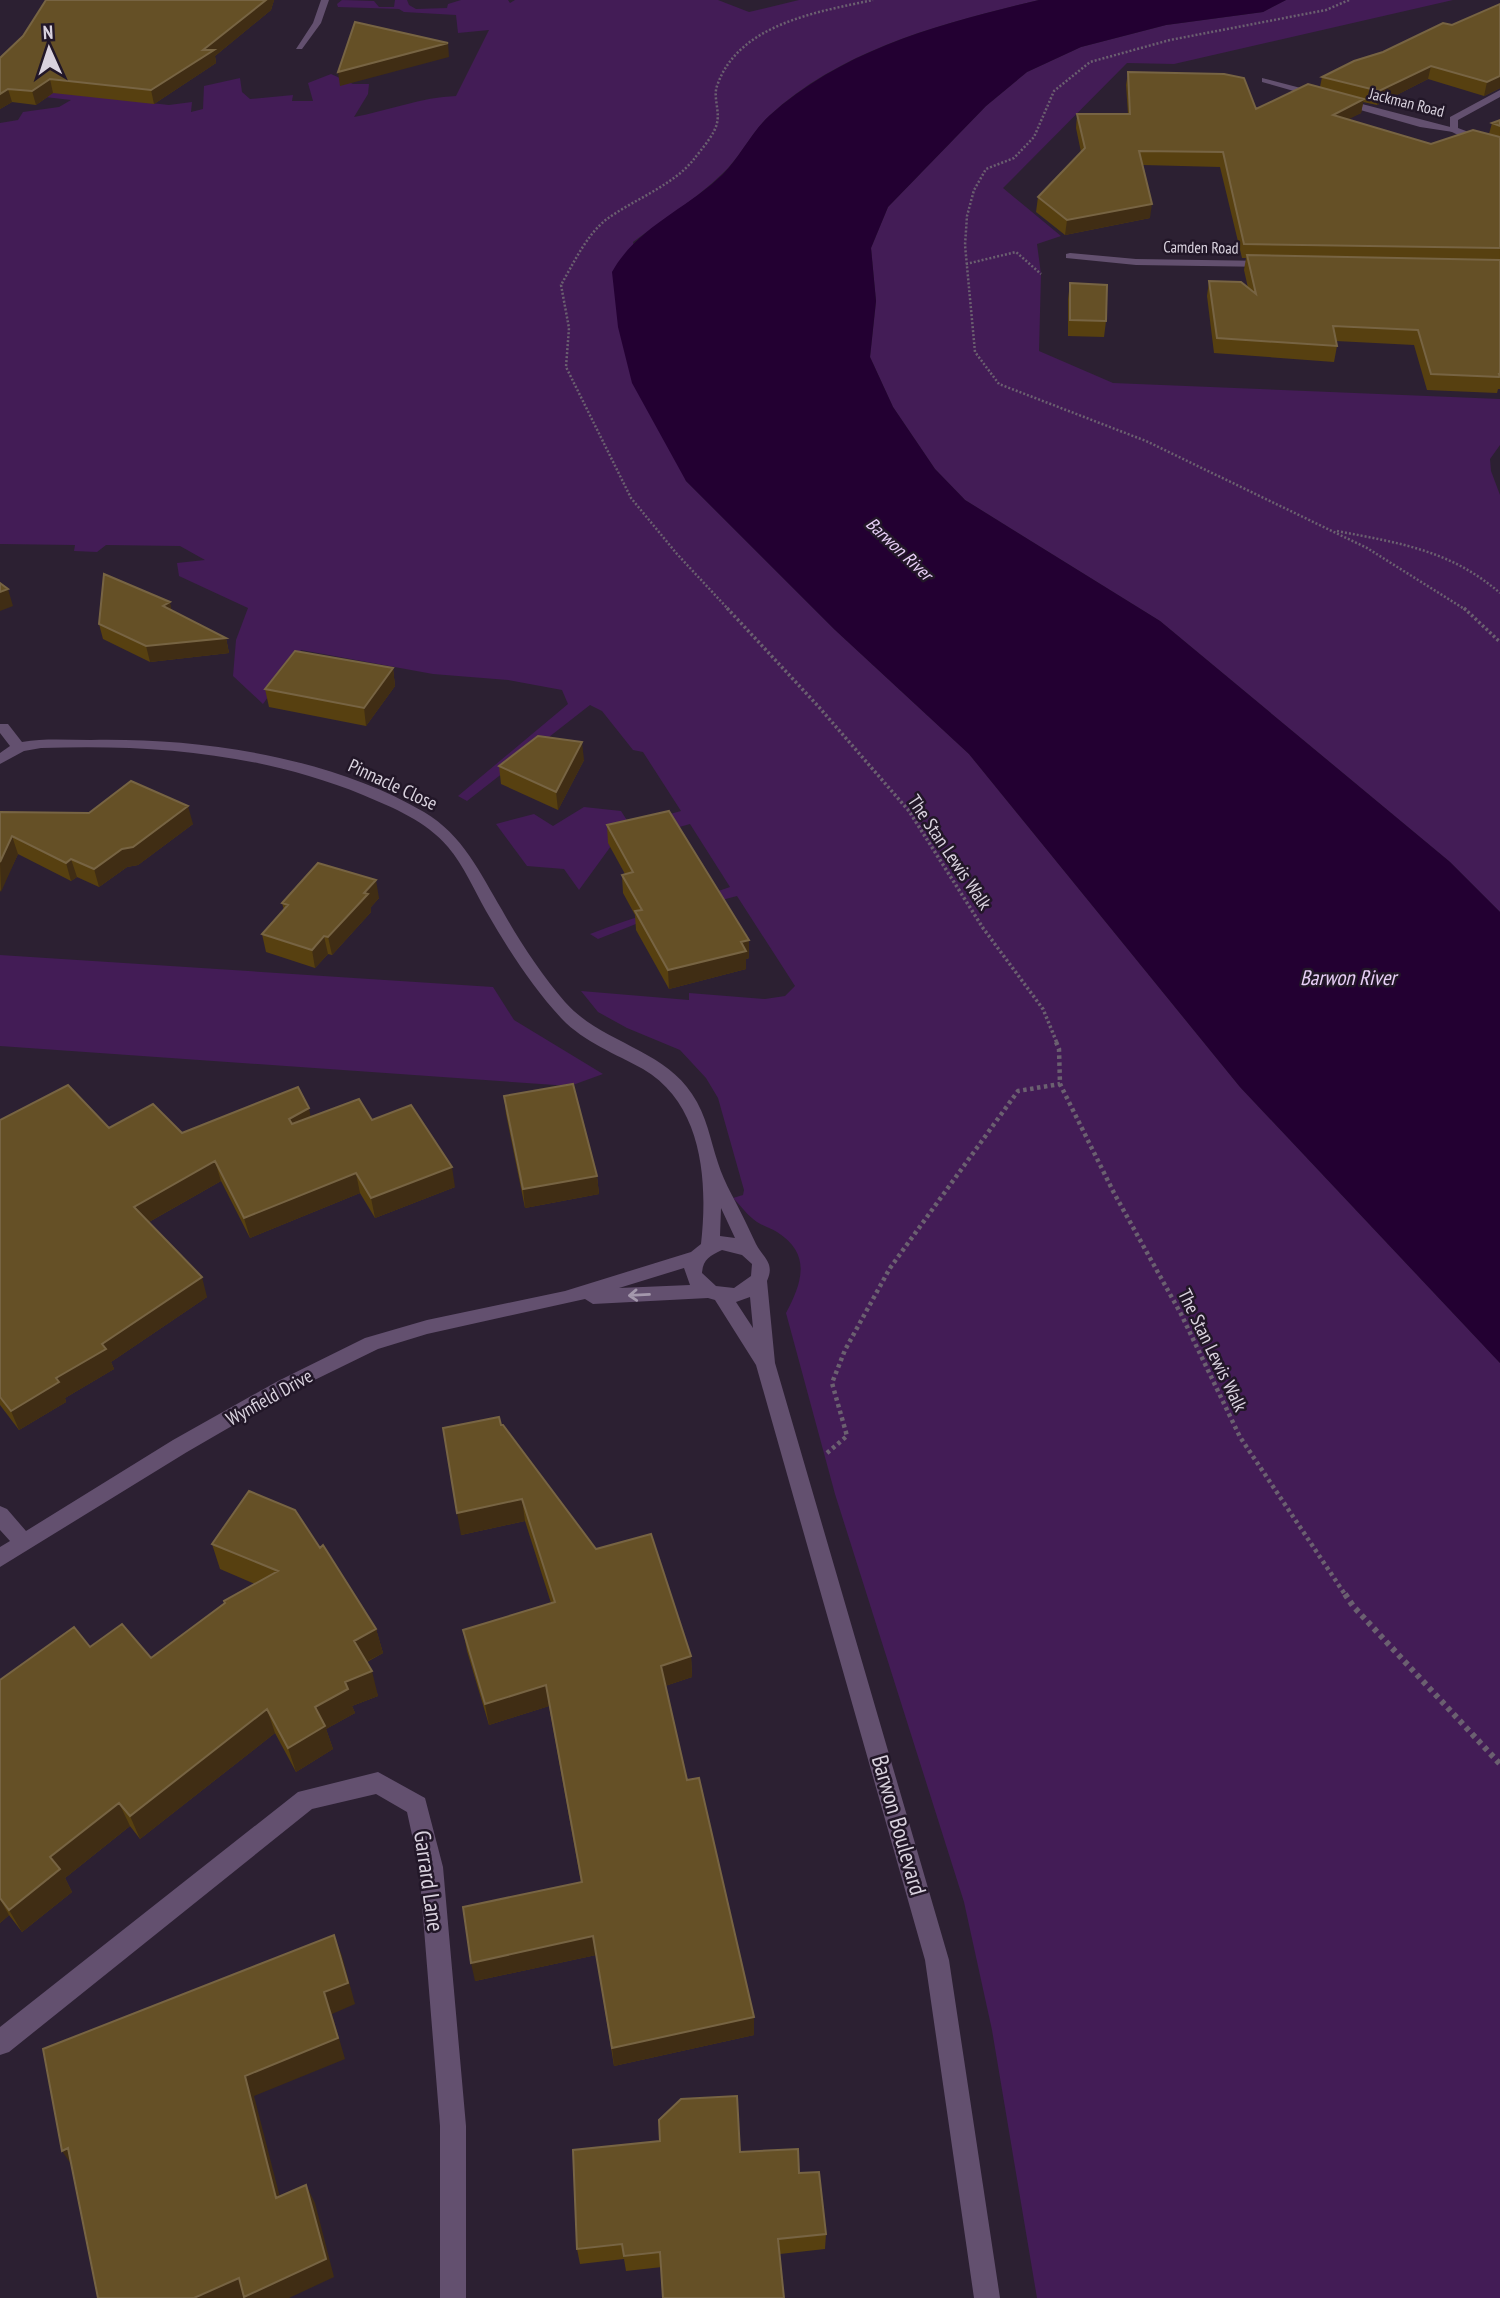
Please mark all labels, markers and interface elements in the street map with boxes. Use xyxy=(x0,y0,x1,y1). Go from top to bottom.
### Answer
north arrow xyxy=(14,14,84,84)
text: N xyxy=(42,20,54,44)
street label: Jackman Road xyxy=(1366,83,1447,121)
street label: Camden Road xyxy=(1163,236,1239,258)
water label: Barwon River xyxy=(861,512,940,587)
street label: Pinnacle Close xyxy=(345,753,442,815)
street label: The Stan Lewis Walk xyxy=(903,790,998,915)
water label: Barwon River xyxy=(1300,964,1399,991)
street label: The Stan Lewis Walk xyxy=(1173,1285,1253,1416)
one-way arrow xyxy=(628,1288,651,1301)
street label: Wynfield Drive xyxy=(221,1363,317,1431)
street label: Barwon Boulevard xyxy=(866,1752,933,1898)
street label: Garrard Lane xyxy=(408,1829,451,1933)

